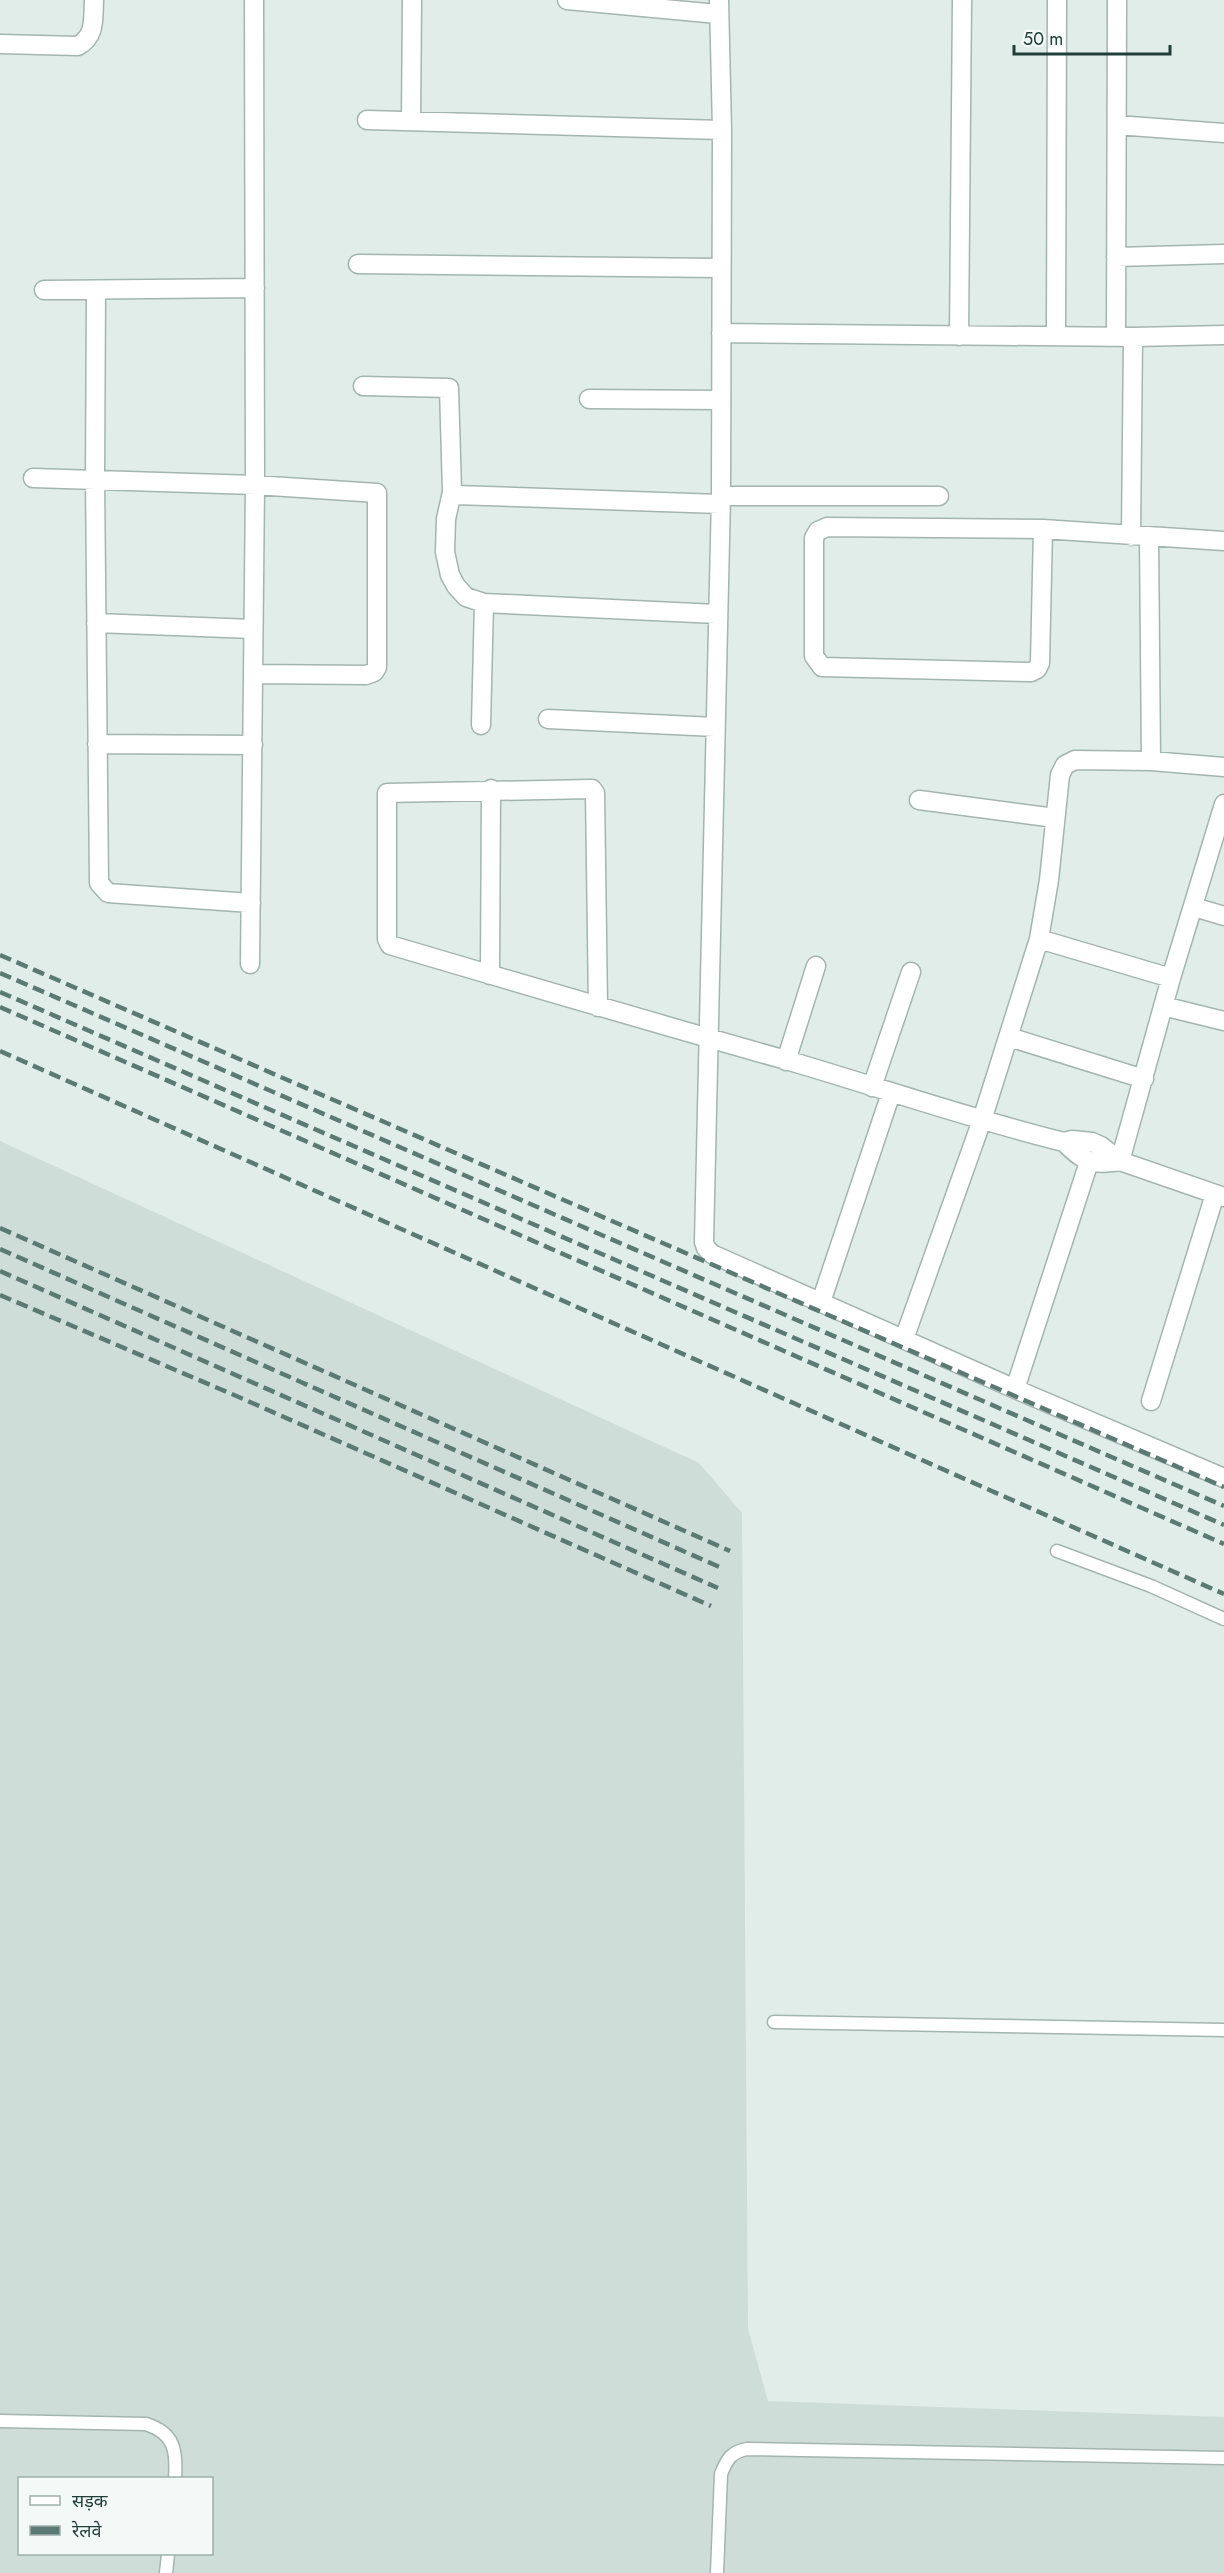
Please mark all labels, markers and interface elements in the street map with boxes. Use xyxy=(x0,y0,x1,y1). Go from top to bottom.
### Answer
scale bar xyxy=(1014,18,1170,56)
text: 50 m xyxy=(1023,26,1063,52)
legend xyxy=(18,2477,213,2555)
text: सड़क xyxy=(72,2488,109,2514)
text: रेलवे xyxy=(71,2518,103,2544)

